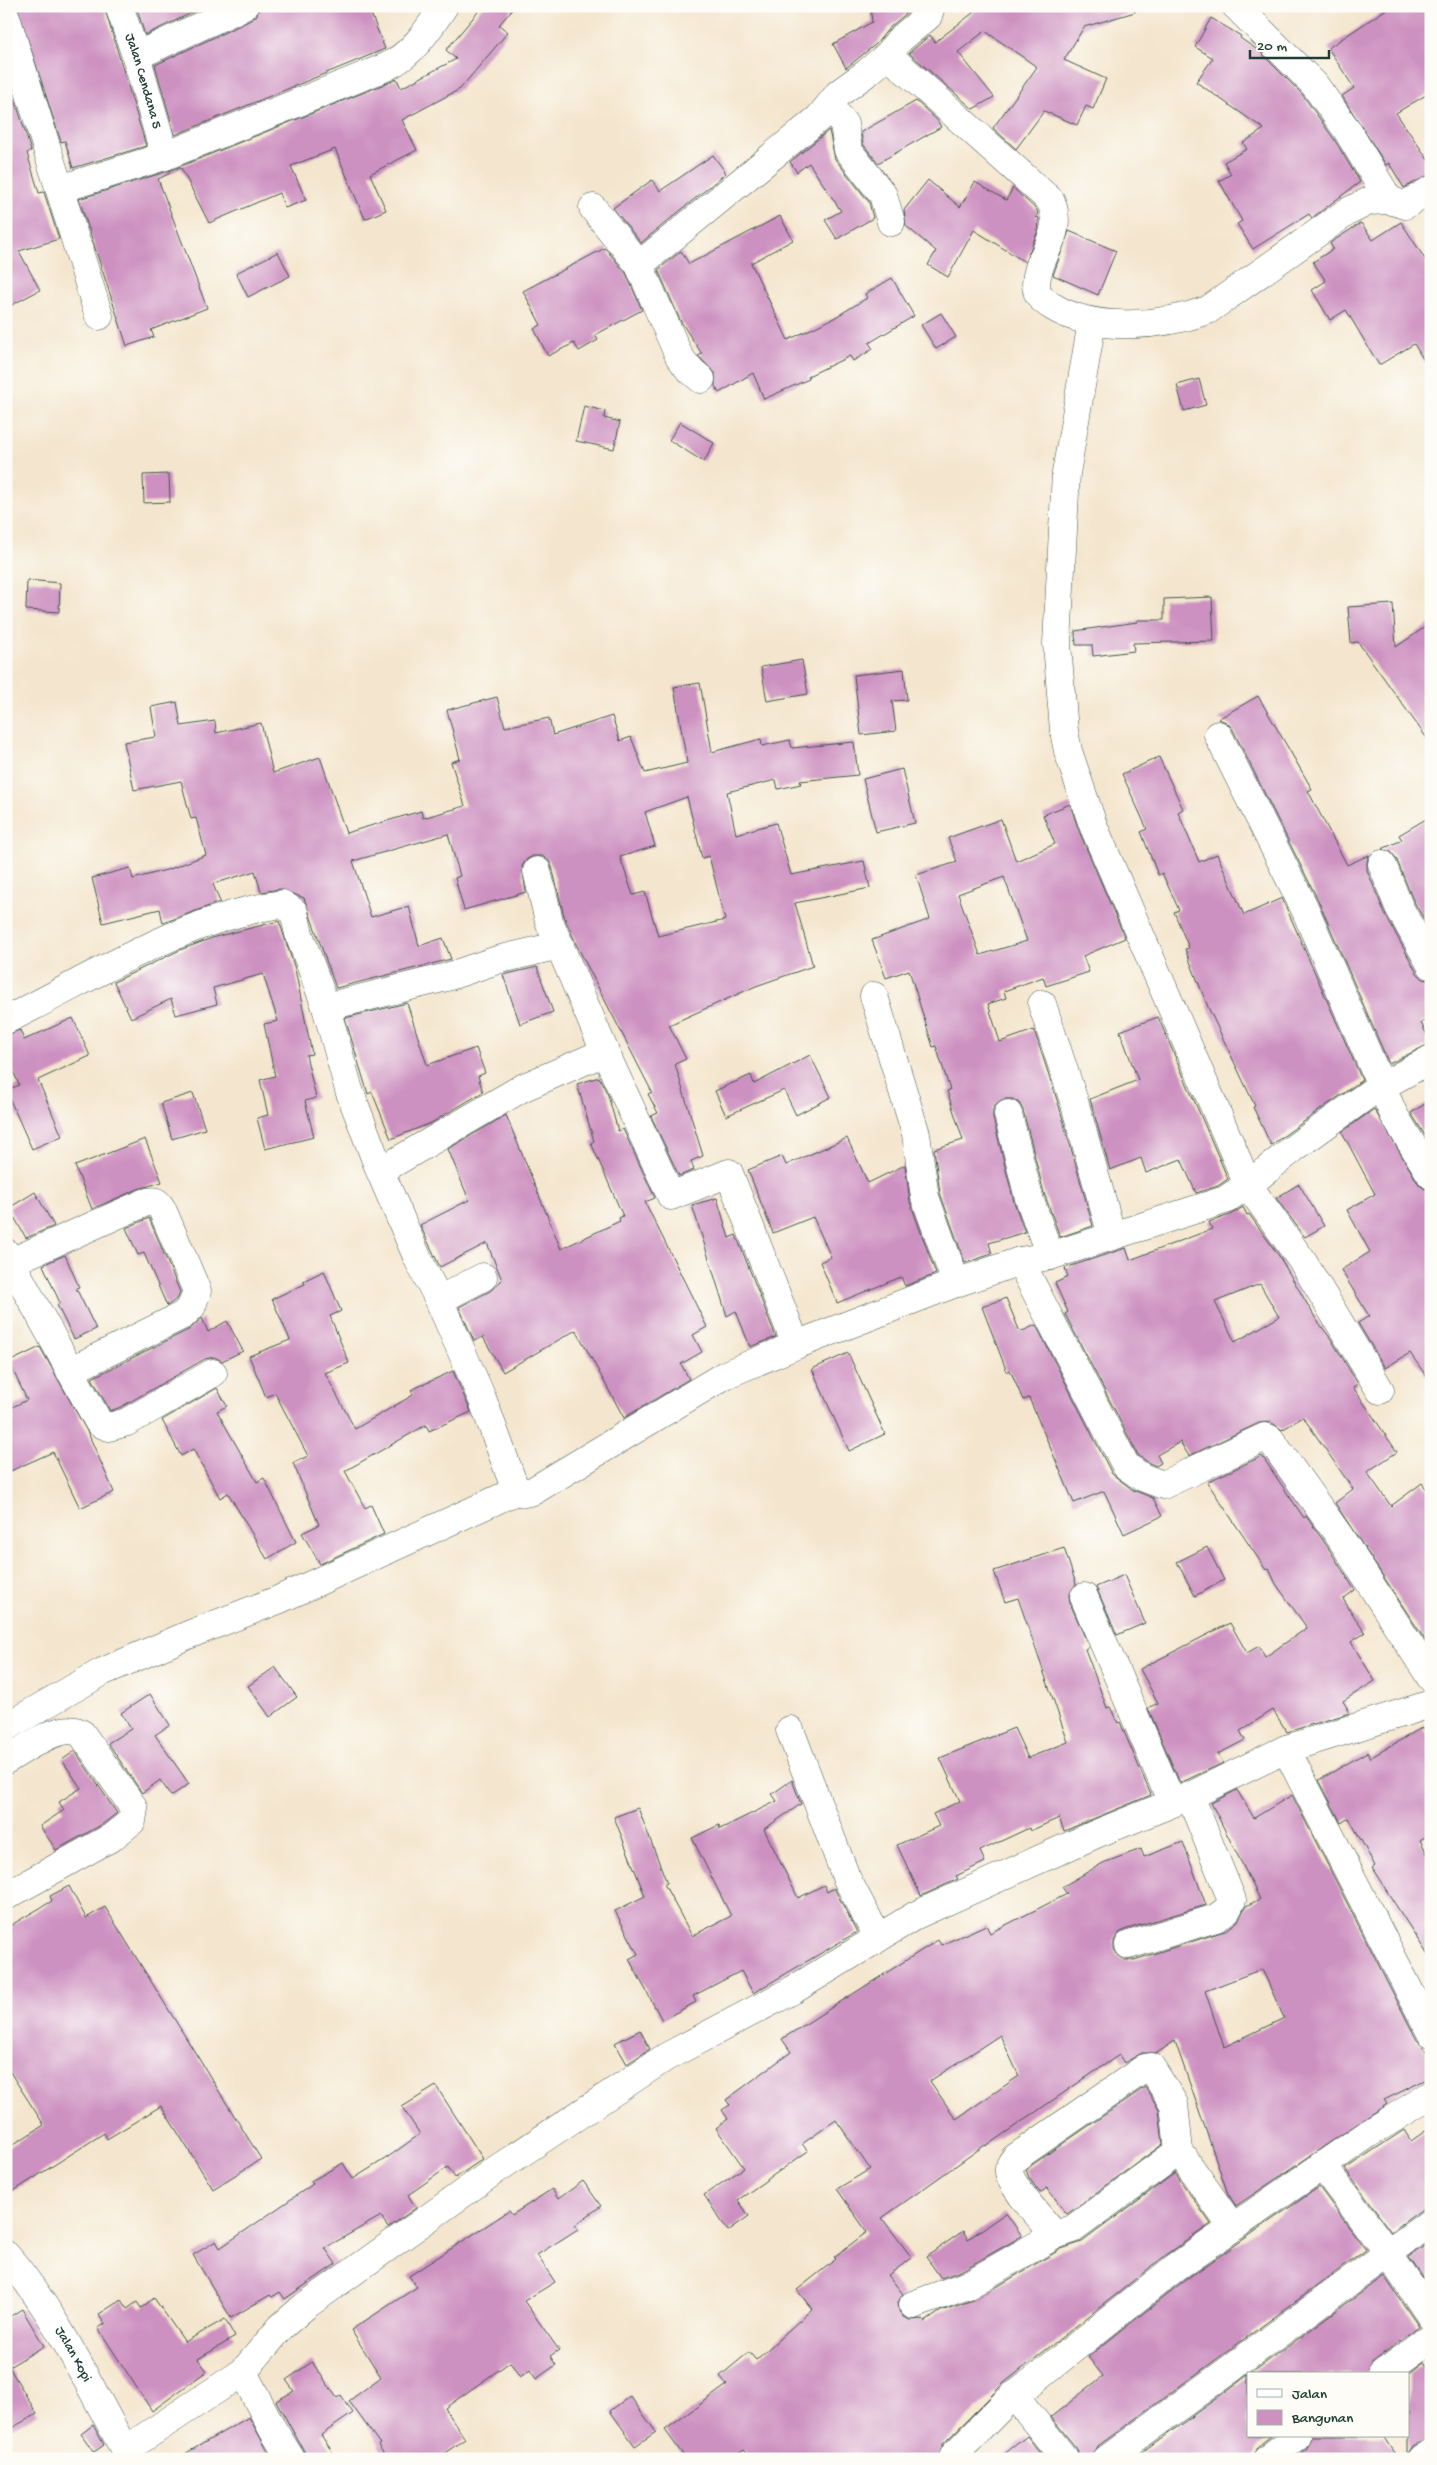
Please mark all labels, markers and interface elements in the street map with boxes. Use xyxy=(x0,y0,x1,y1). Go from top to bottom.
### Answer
scale bar xyxy=(1250,28,1328,60)
street label: Jalan Cendana 5 xyxy=(121,31,165,131)
text: 20 m xyxy=(1257,38,1287,56)
street label: Jalan Kopi xyxy=(50,2324,95,2385)
legend xyxy=(1247,2372,1410,2438)
text: Jalan xyxy=(1292,2386,1327,2404)
text: Bangunan xyxy=(1291,2410,1353,2428)

